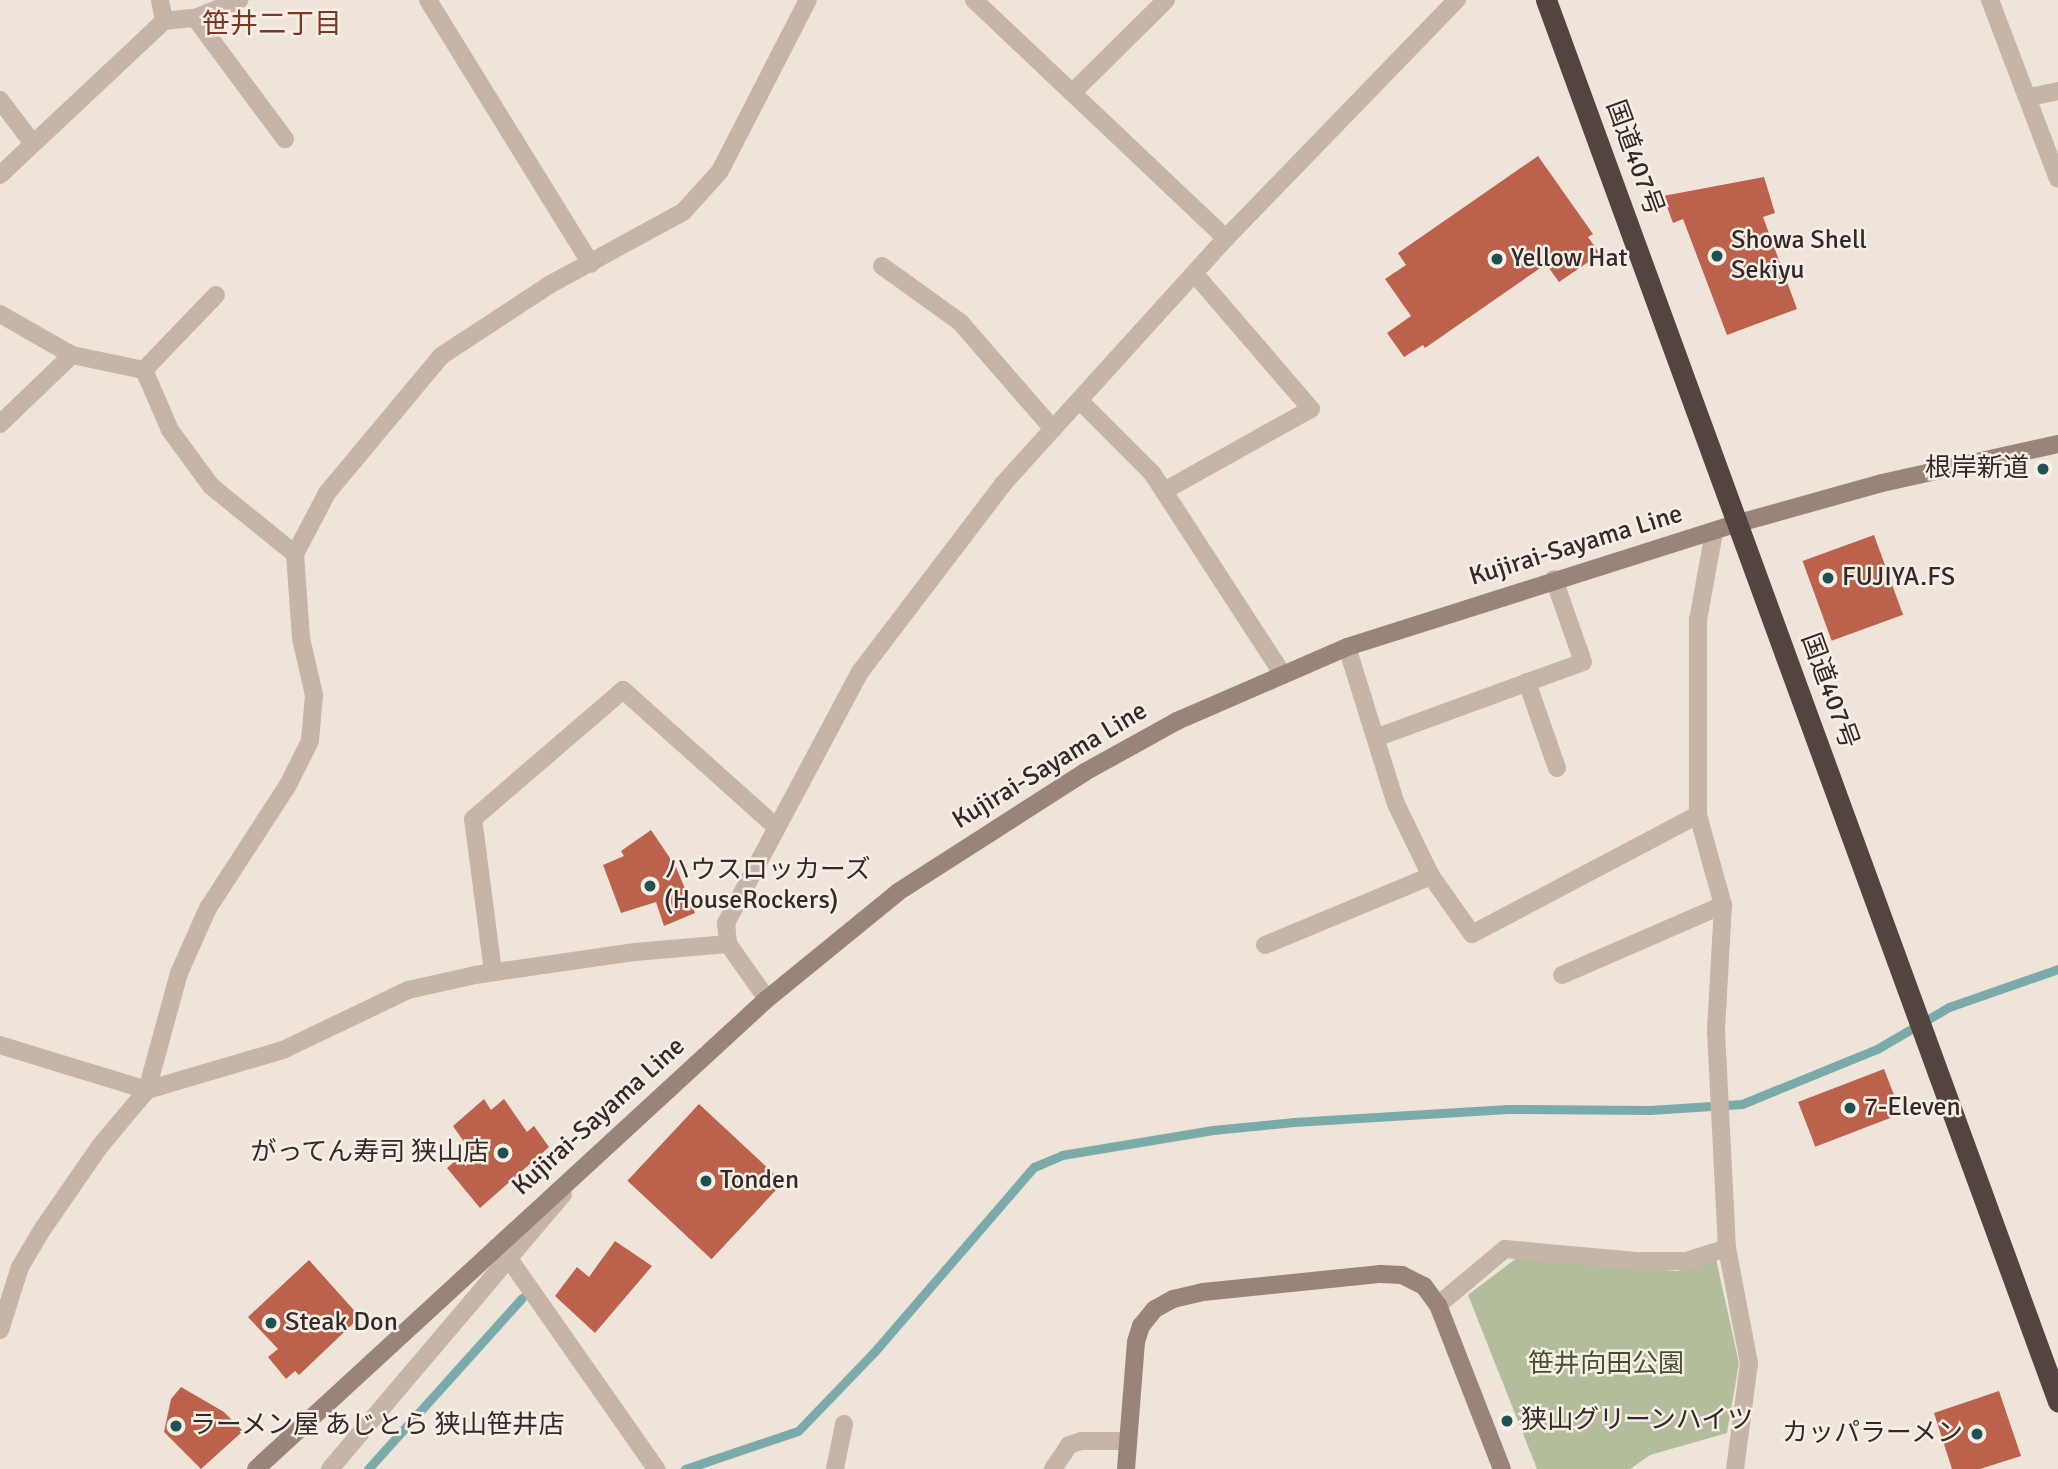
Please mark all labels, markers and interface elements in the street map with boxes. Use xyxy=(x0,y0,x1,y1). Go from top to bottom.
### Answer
district label: 笹井二丁目 xyxy=(202,7,342,41)
street label: 国道407号 xyxy=(1599,96,1669,220)
place label: Showa Shell Sekiyu xyxy=(1731,225,1867,286)
place label: Yellow Hat xyxy=(1511,243,1628,275)
marker: Showa Shell Sekiyu xyxy=(1709,248,1725,264)
marker: Yellow Hat xyxy=(1489,251,1505,267)
place label: 根岸新道 xyxy=(1925,453,2029,485)
marker: 根岸新道 xyxy=(2035,461,2051,477)
street label: Kujirai-Sayama Line xyxy=(1466,499,1686,593)
place label: FUJIYA.FS xyxy=(1842,562,1955,594)
marker: FUJIYA.FS xyxy=(1820,570,1836,586)
street label: 国道407号 xyxy=(1794,629,1864,753)
street label: Kujirai-Sayama Line xyxy=(947,696,1153,836)
place label: ハウスロッカーズ (HouseRockers) xyxy=(664,855,872,917)
marker: ハウスロッカーズ (HouseRockers) xyxy=(642,878,658,894)
street label: Kujirai-Sayama Line xyxy=(506,1031,692,1203)
place label: 7-Eleven xyxy=(1864,1092,1961,1124)
marker: 7-Eleven xyxy=(1842,1100,1858,1116)
place label: がってん寿司 狭山店 xyxy=(249,1137,489,1169)
marker: がってん寿司 狭山店 xyxy=(495,1145,511,1161)
place label: Tonden xyxy=(720,1165,799,1197)
marker: Tonden xyxy=(698,1173,714,1189)
place label: Steak Don xyxy=(285,1307,398,1339)
marker: Steak Don xyxy=(263,1315,279,1331)
park label: 笹井向田公園 xyxy=(1528,1349,1684,1381)
place label: 狭山グリーンハイツ xyxy=(1521,1405,1755,1437)
place label: ラーメン屋 あじとら 狭山笹井店 xyxy=(190,1410,565,1442)
marker: 狭山グリーンハイツ xyxy=(1499,1413,1515,1429)
marker: ラーメン屋 あじとら 狭山笹井店 xyxy=(168,1418,184,1434)
place label: カッパラーメン xyxy=(1781,1418,1963,1450)
marker: カッパラーメン xyxy=(1969,1426,1985,1442)

